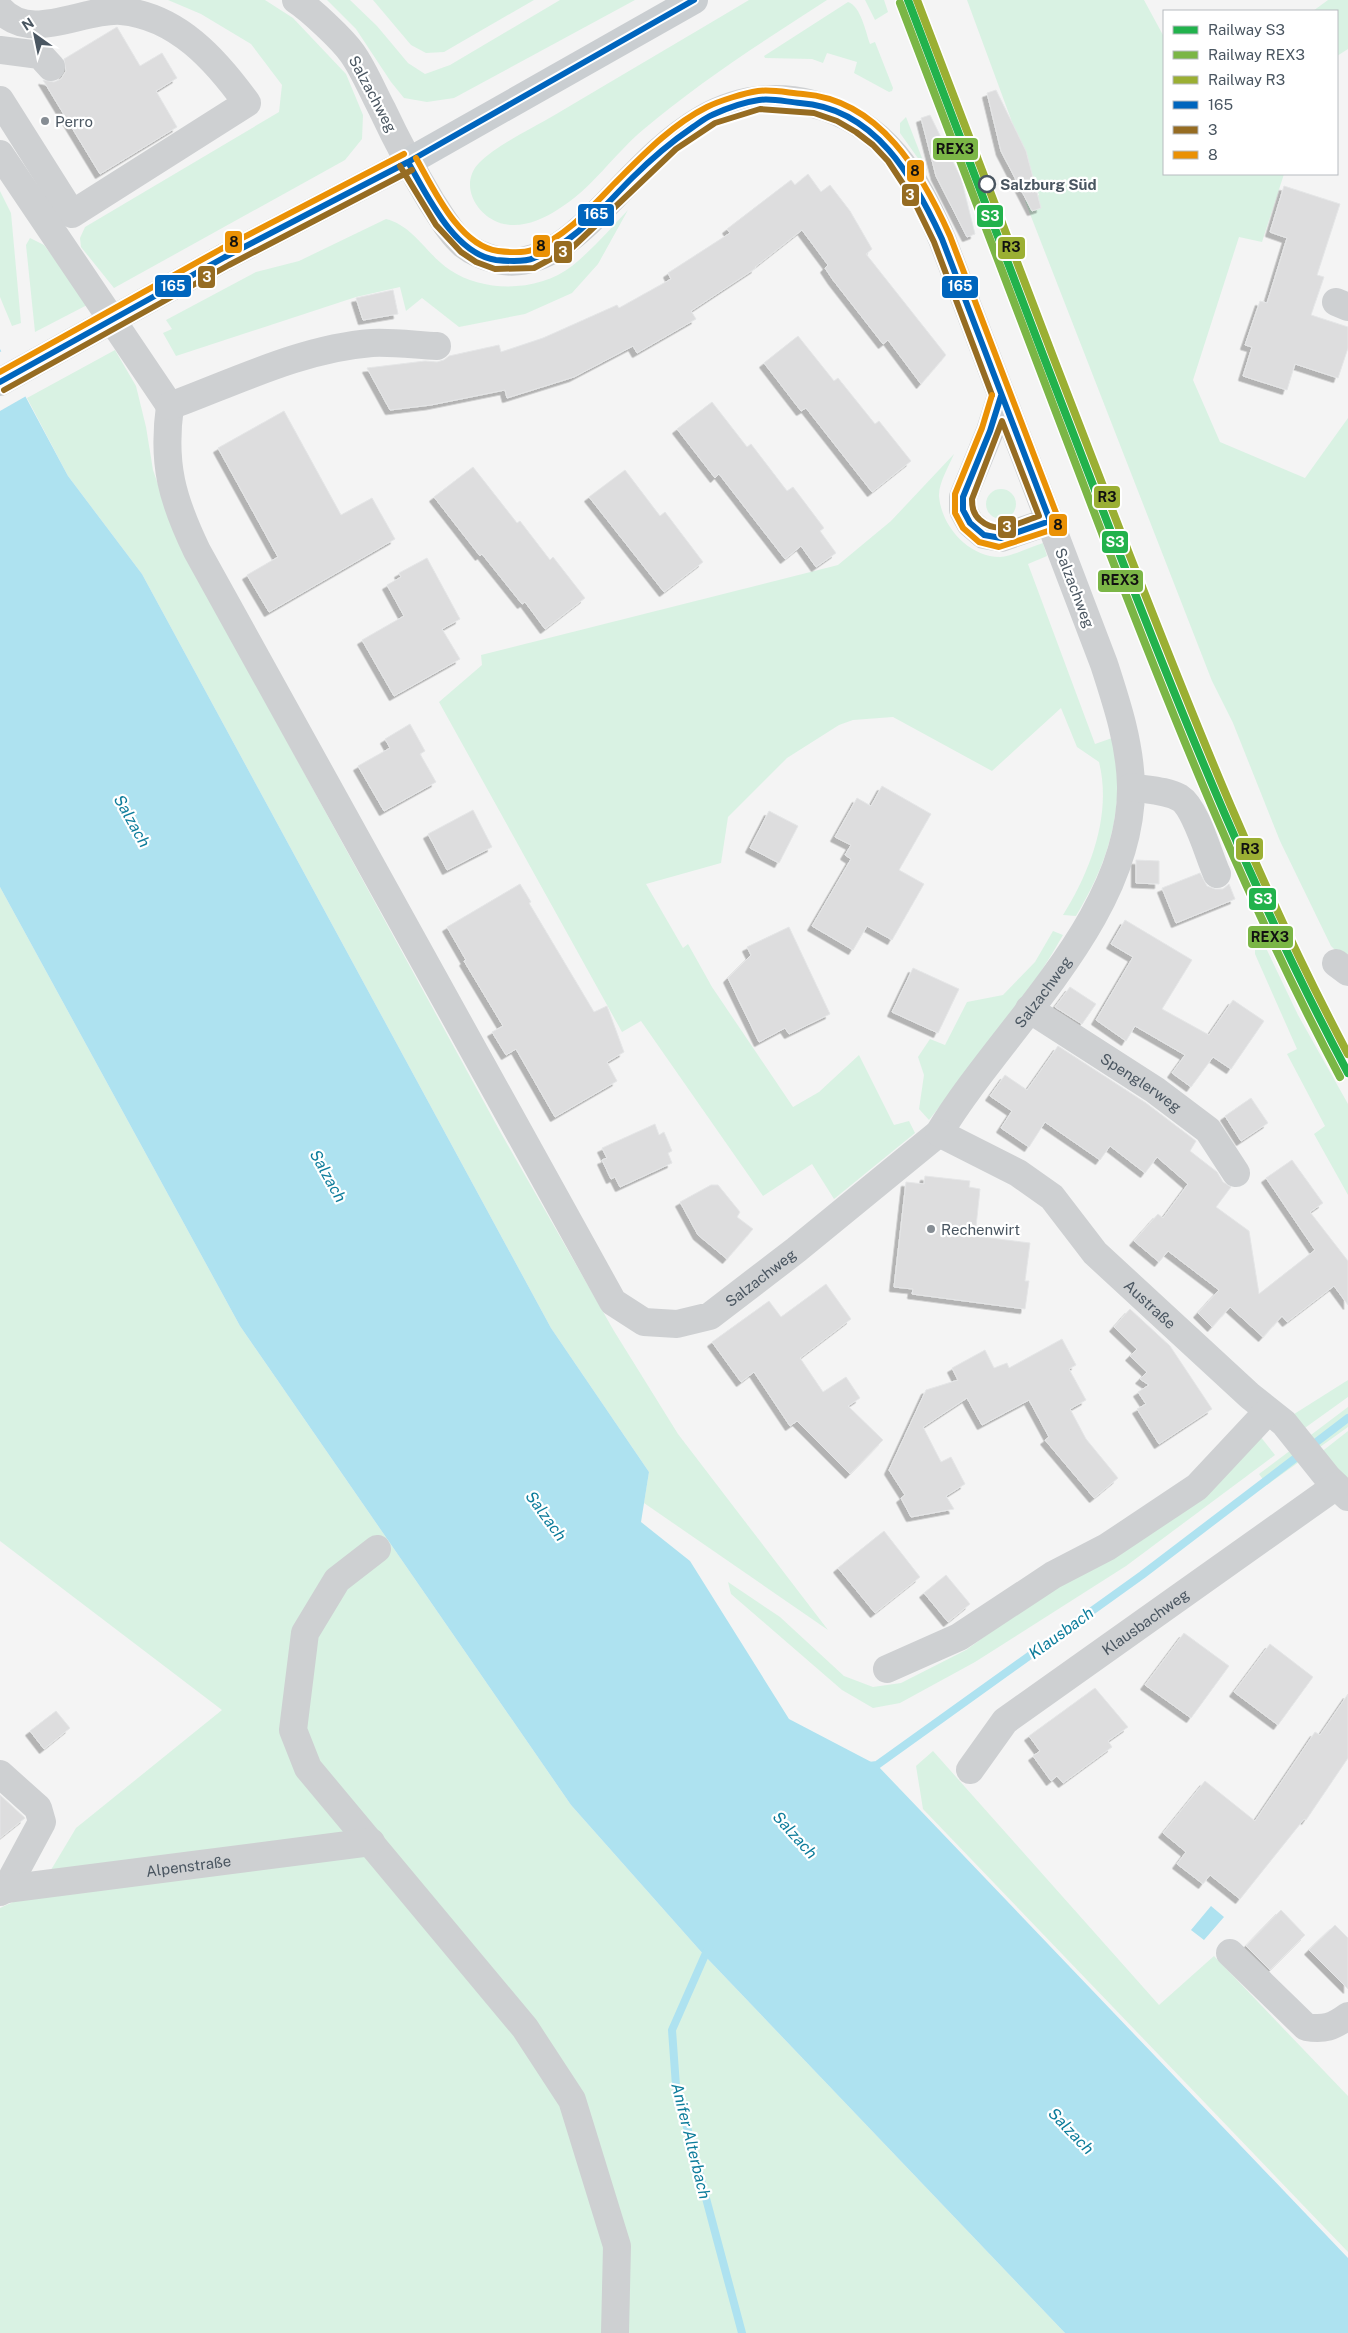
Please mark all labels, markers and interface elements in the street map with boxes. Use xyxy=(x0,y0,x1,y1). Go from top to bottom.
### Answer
north arrow xyxy=(10,10,60,60)
legend xyxy=(1163,10,1338,175)
text: N xyxy=(19,14,37,34)
text: Railway S3 xyxy=(1208,21,1285,38)
text: Railway REX3 xyxy=(1208,46,1305,63)
street label: Salzachweg xyxy=(346,53,400,135)
text: Railway R3 xyxy=(1208,71,1285,88)
text: 165 xyxy=(1208,96,1233,113)
place label: Perro xyxy=(55,113,93,130)
marker: Perro xyxy=(39,115,51,127)
text: 3 xyxy=(1208,121,1217,138)
line badge: REX3 xyxy=(932,137,979,161)
text: REX3 xyxy=(936,141,974,157)
text: 8 xyxy=(1208,146,1218,163)
line badge: 8 xyxy=(906,159,925,183)
text: 8 xyxy=(910,163,920,179)
marker: Salzburg Süd xyxy=(978,175,996,193)
place label: Salzburg Süd xyxy=(1000,176,1097,193)
line badge: 3 xyxy=(901,183,920,207)
text: 3 xyxy=(905,187,915,203)
line badge: 165 xyxy=(577,203,615,227)
line badge: S3 xyxy=(976,204,1004,228)
text: 165 xyxy=(584,206,608,222)
text: S3 xyxy=(981,208,1000,224)
line badge: 8 xyxy=(224,230,243,254)
text: 8 xyxy=(229,234,239,250)
line badge: 8 xyxy=(532,234,551,258)
line badge: R3 xyxy=(997,236,1026,260)
text: 8 xyxy=(536,238,546,254)
text: R3 xyxy=(1001,239,1021,255)
line badge: 3 xyxy=(553,240,573,264)
text: 3 xyxy=(558,244,568,260)
line badge: 3 xyxy=(197,265,216,289)
text: 3 xyxy=(202,269,212,285)
line badge: 165 xyxy=(154,274,192,298)
line badge: 165 xyxy=(941,275,979,299)
text: 165 xyxy=(161,278,185,294)
text: 165 xyxy=(948,278,972,294)
line badge: R3 xyxy=(1093,485,1121,509)
text: R3 xyxy=(1097,489,1117,505)
line badge: 8 xyxy=(1048,513,1068,537)
line badge: 3 xyxy=(997,515,1017,539)
text: 8 xyxy=(1053,517,1063,533)
text: 3 xyxy=(1002,519,1012,535)
line badge: S3 xyxy=(1101,530,1129,554)
text: S3 xyxy=(1106,534,1125,550)
street label: Salzachweg xyxy=(1052,546,1098,630)
line badge: REX3 xyxy=(1097,569,1144,593)
text: REX3 xyxy=(1101,572,1139,588)
water label: Salzach xyxy=(110,791,154,851)
line badge: R3 xyxy=(1235,837,1264,861)
text: R3 xyxy=(1240,841,1260,857)
line badge: S3 xyxy=(1248,887,1277,911)
text: S3 xyxy=(1254,891,1273,907)
line badge: REX3 xyxy=(1247,925,1294,949)
text: REX3 xyxy=(1251,929,1289,945)
street label: Salzachweg xyxy=(1011,953,1075,1031)
street label: Spenglerweg xyxy=(1098,1049,1185,1115)
water label: Salzach xyxy=(306,1146,350,1206)
place label: Rechenwirt xyxy=(941,1221,1020,1238)
marker: Rechenwirt xyxy=(925,1223,937,1235)
street label: Salzachweg xyxy=(722,1245,799,1310)
street label: Austraße xyxy=(1121,1276,1179,1332)
water label: Salzach xyxy=(522,1487,570,1545)
street label: Klausbachweg xyxy=(1098,1585,1192,1658)
water label: Klausbach xyxy=(1025,1603,1097,1663)
water label: Salzach xyxy=(769,1807,821,1863)
street label: Alpenstraße xyxy=(145,1852,232,1879)
water label: Anifer Alterbach xyxy=(667,2081,715,2201)
water label: Salzach xyxy=(1044,2104,1098,2158)

